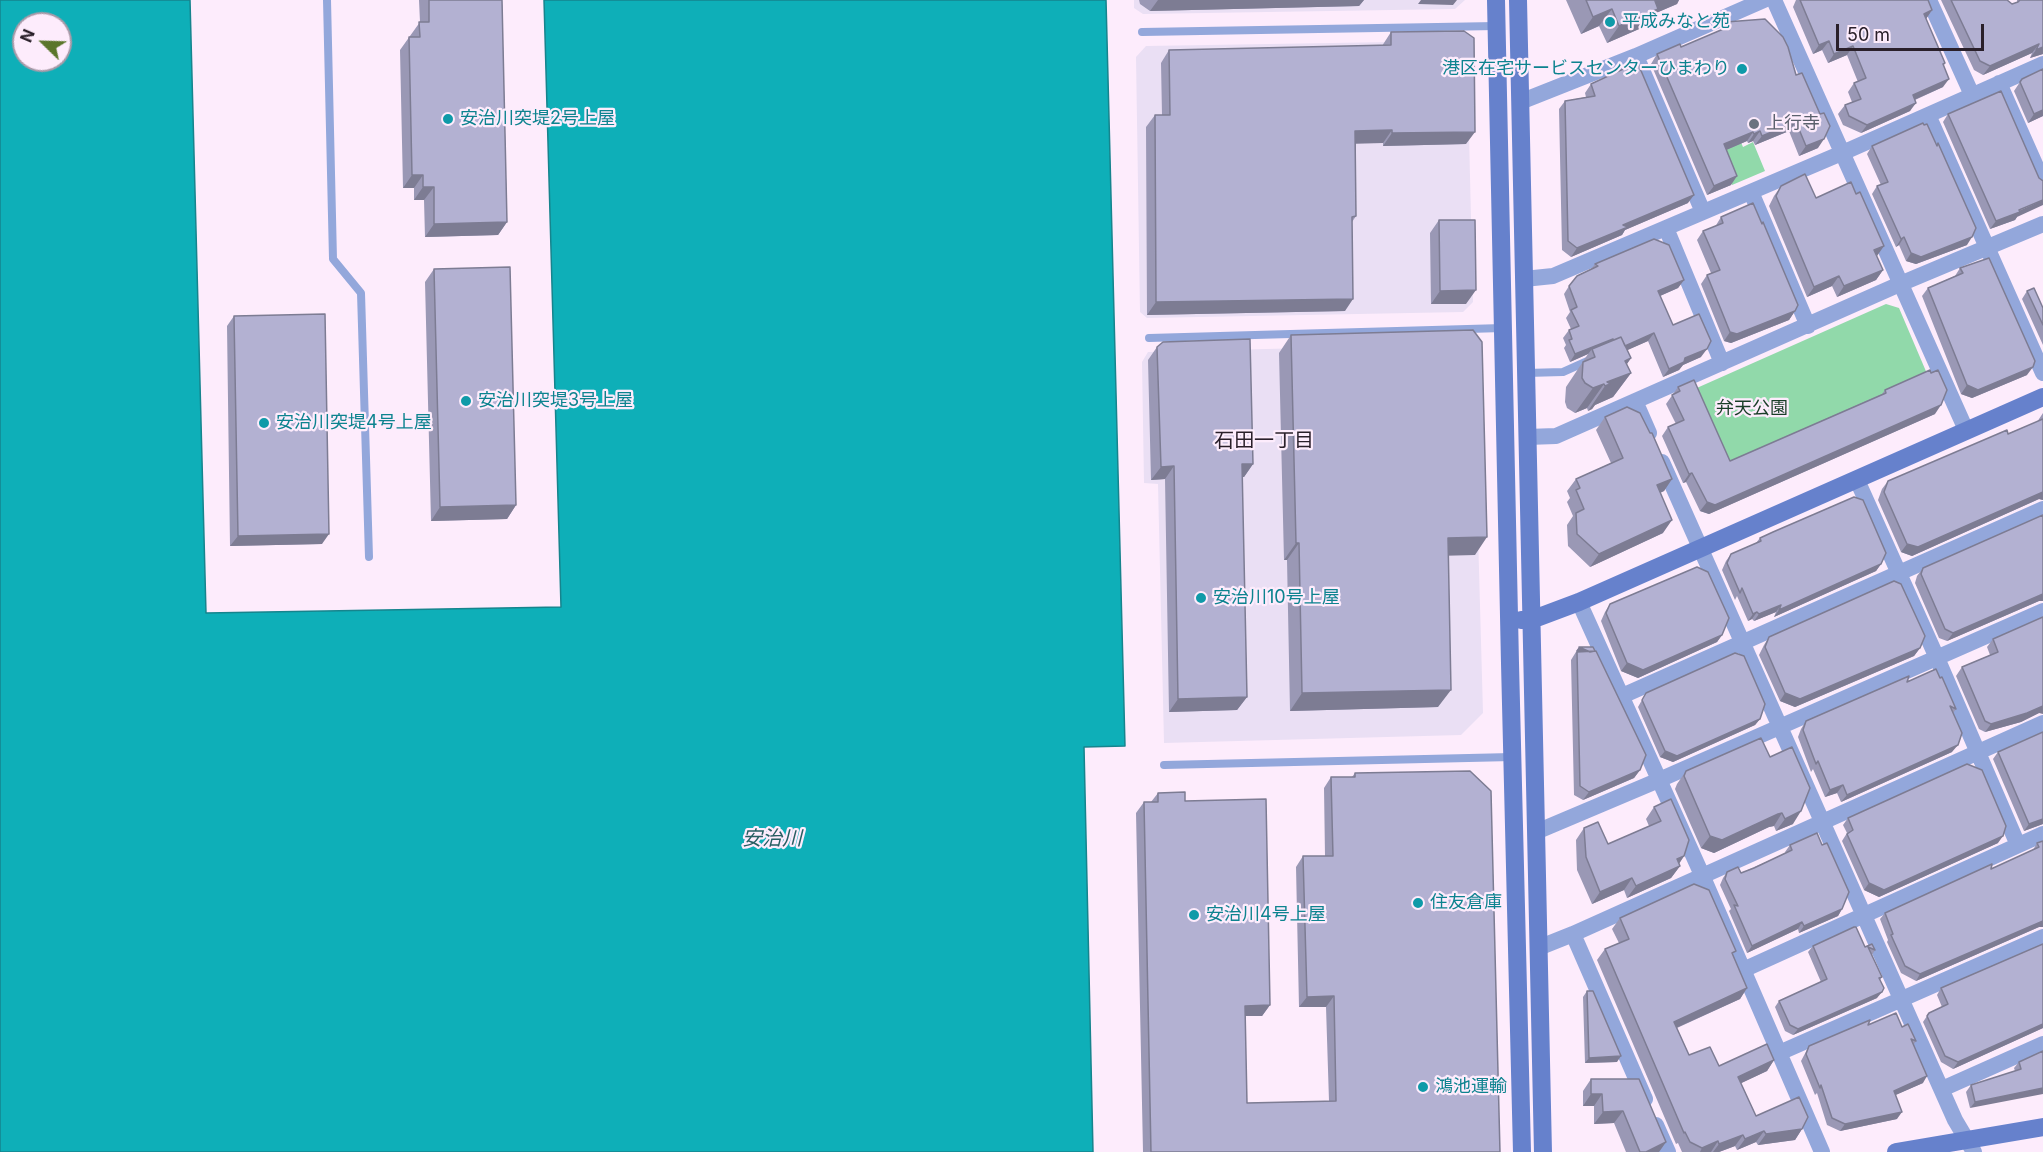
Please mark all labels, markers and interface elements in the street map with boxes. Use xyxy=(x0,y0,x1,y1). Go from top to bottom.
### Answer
place label: 平成みなと苑 xyxy=(1622,11,1730,33)
north arrow xyxy=(12,12,72,72)
scale bar xyxy=(1839,12,1988,50)
marker: 平成みなと苑 xyxy=(1603,15,1617,29)
text: 50 m xyxy=(1847,24,1890,45)
text: N xyxy=(16,26,39,45)
place label: 港区在宅サービスセンターひまわり xyxy=(1442,58,1730,80)
marker: 港区在宅サービスセンターひまわり xyxy=(1735,62,1749,76)
place label: 安治川突堤2号上屋 xyxy=(460,108,615,130)
marker: 安治川突堤2号上屋 xyxy=(441,112,455,126)
place label: 上行寺 xyxy=(1766,113,1820,135)
marker: 上行寺 xyxy=(1747,117,1761,131)
place label: 安治川突堤3号上屋 xyxy=(478,390,633,412)
marker: 安治川突堤3号上屋 xyxy=(459,394,473,408)
park label: 弁天公園 xyxy=(1716,398,1788,420)
place label: 安治川突堤4号上屋 xyxy=(276,412,432,434)
marker: 安治川突堤4号上屋 xyxy=(257,416,271,430)
district label: 石田一丁目 xyxy=(1214,429,1314,453)
place label: 安治川10号上屋 xyxy=(1213,587,1340,609)
marker: 安治川10号上屋 xyxy=(1194,591,1208,605)
water label: 安治川 xyxy=(742,827,802,851)
place label: 住友倉庫 xyxy=(1430,892,1502,914)
marker: 住友倉庫 xyxy=(1411,896,1425,910)
place label: 安治川4号上屋 xyxy=(1206,904,1326,926)
marker: 安治川4号上屋 xyxy=(1187,908,1201,922)
place label: 鴻池運輸 xyxy=(1435,1076,1507,1098)
marker: 鴻池運輸 xyxy=(1416,1080,1430,1094)

